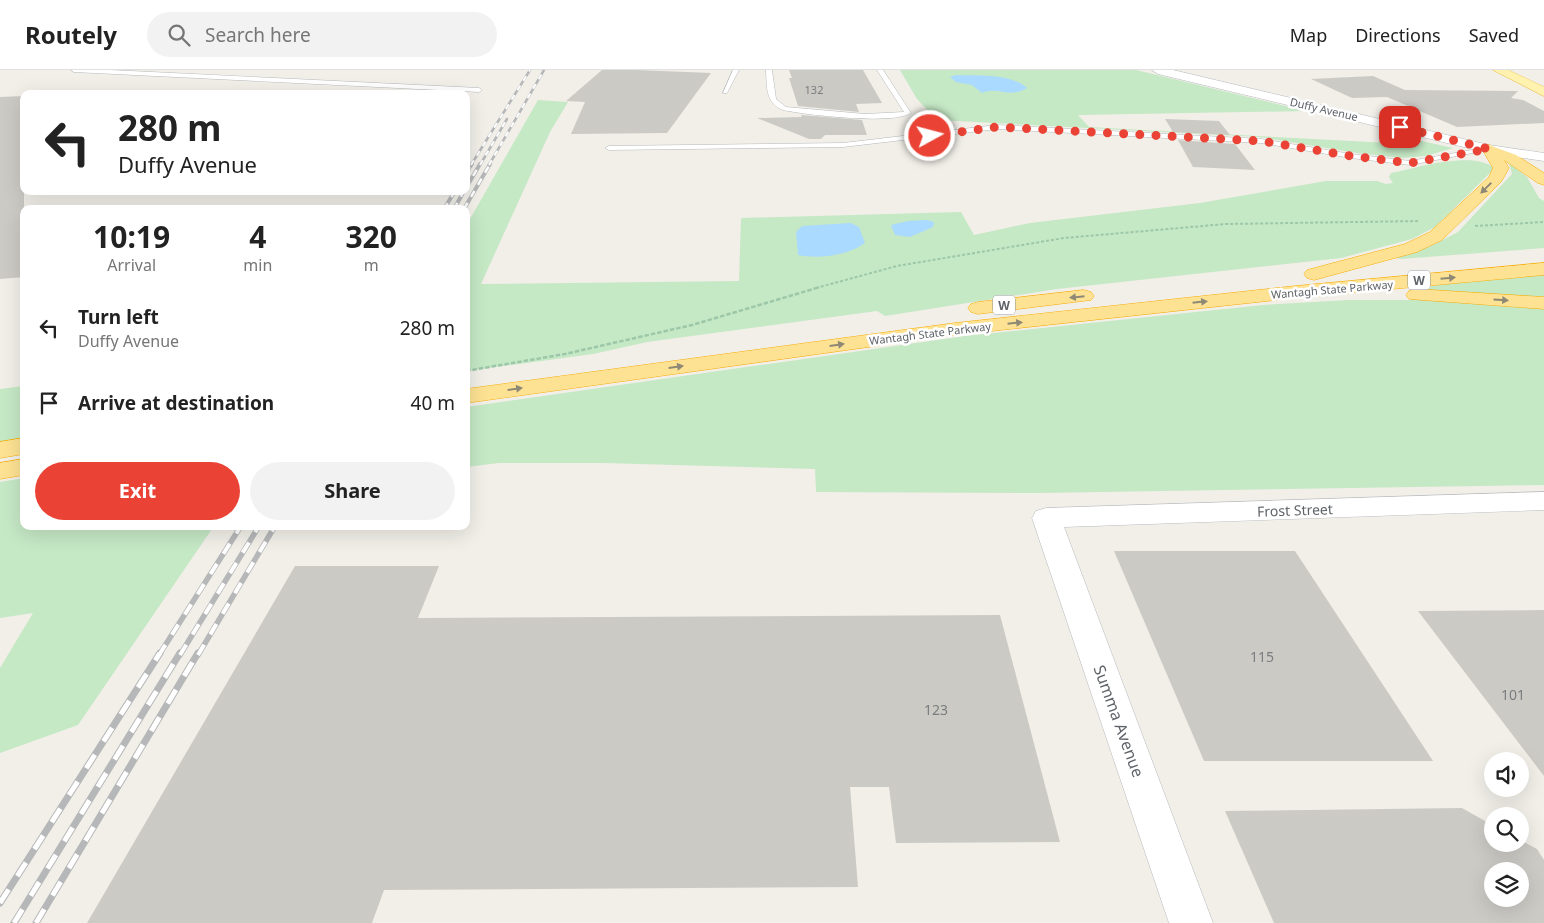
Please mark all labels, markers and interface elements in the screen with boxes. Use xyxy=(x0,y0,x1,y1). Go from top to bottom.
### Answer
search box xyxy=(147,12,497,57)
text: Routely xyxy=(25,18,117,51)
icon: search xyxy=(165,21,193,49)
text: Search here xyxy=(205,22,311,48)
text: Map xyxy=(1290,23,1327,47)
text: Directions xyxy=(1355,23,1441,47)
text: Saved xyxy=(1469,23,1519,47)
house number: 132 xyxy=(805,82,823,97)
street label: Duffy Avenue xyxy=(1288,94,1360,124)
text: 280 m xyxy=(118,104,221,151)
pin xyxy=(1379,106,1421,148)
position arrow xyxy=(903,109,955,161)
icon: left xyxy=(35,110,100,175)
icon: arrive xyxy=(1386,113,1414,141)
text: Duffy Avenue xyxy=(118,149,257,179)
one-way arrow xyxy=(1480,182,1492,194)
text: 10:19 xyxy=(93,216,170,257)
text: 4 xyxy=(249,216,266,257)
text: 320 xyxy=(345,216,397,257)
text: Arrival xyxy=(107,254,156,276)
text: min xyxy=(243,254,272,276)
text: m xyxy=(364,254,379,276)
road number: W xyxy=(1408,270,1430,290)
one-way arrow xyxy=(1440,273,1456,281)
street label: Wantagh State Parkway xyxy=(1270,276,1394,302)
one-way arrow xyxy=(1069,293,1085,301)
road number: W xyxy=(993,296,1015,314)
one-way arrow xyxy=(1493,296,1509,304)
one-way arrow xyxy=(1192,298,1208,306)
text: Turn left xyxy=(78,304,159,330)
icon: left xyxy=(35,314,63,342)
text: 280 m xyxy=(400,315,455,341)
street label: Wantagh State Parkway xyxy=(868,318,992,348)
one-way arrow xyxy=(1007,319,1023,327)
text: Duffy Avenue xyxy=(78,330,179,352)
one-way arrow xyxy=(829,341,845,349)
one-way arrow xyxy=(668,363,684,371)
one-way arrow xyxy=(507,385,523,393)
icon: arrive xyxy=(35,389,63,417)
text: Arrive at destination xyxy=(78,390,274,416)
text: 40 m xyxy=(411,390,455,416)
button: Exit xyxy=(35,462,240,520)
button: Share xyxy=(250,462,455,520)
street label: Frost Street xyxy=(1257,499,1333,521)
house number: 115 xyxy=(1250,647,1274,666)
street label: Summa Avenue xyxy=(1089,662,1149,780)
house number: 101 xyxy=(1501,685,1525,704)
house number: 123 xyxy=(924,700,948,719)
map controls xyxy=(1484,752,1529,907)
button: sound xyxy=(1484,752,1529,797)
button: search xyxy=(1484,807,1529,852)
button: layers xyxy=(1484,862,1529,907)

